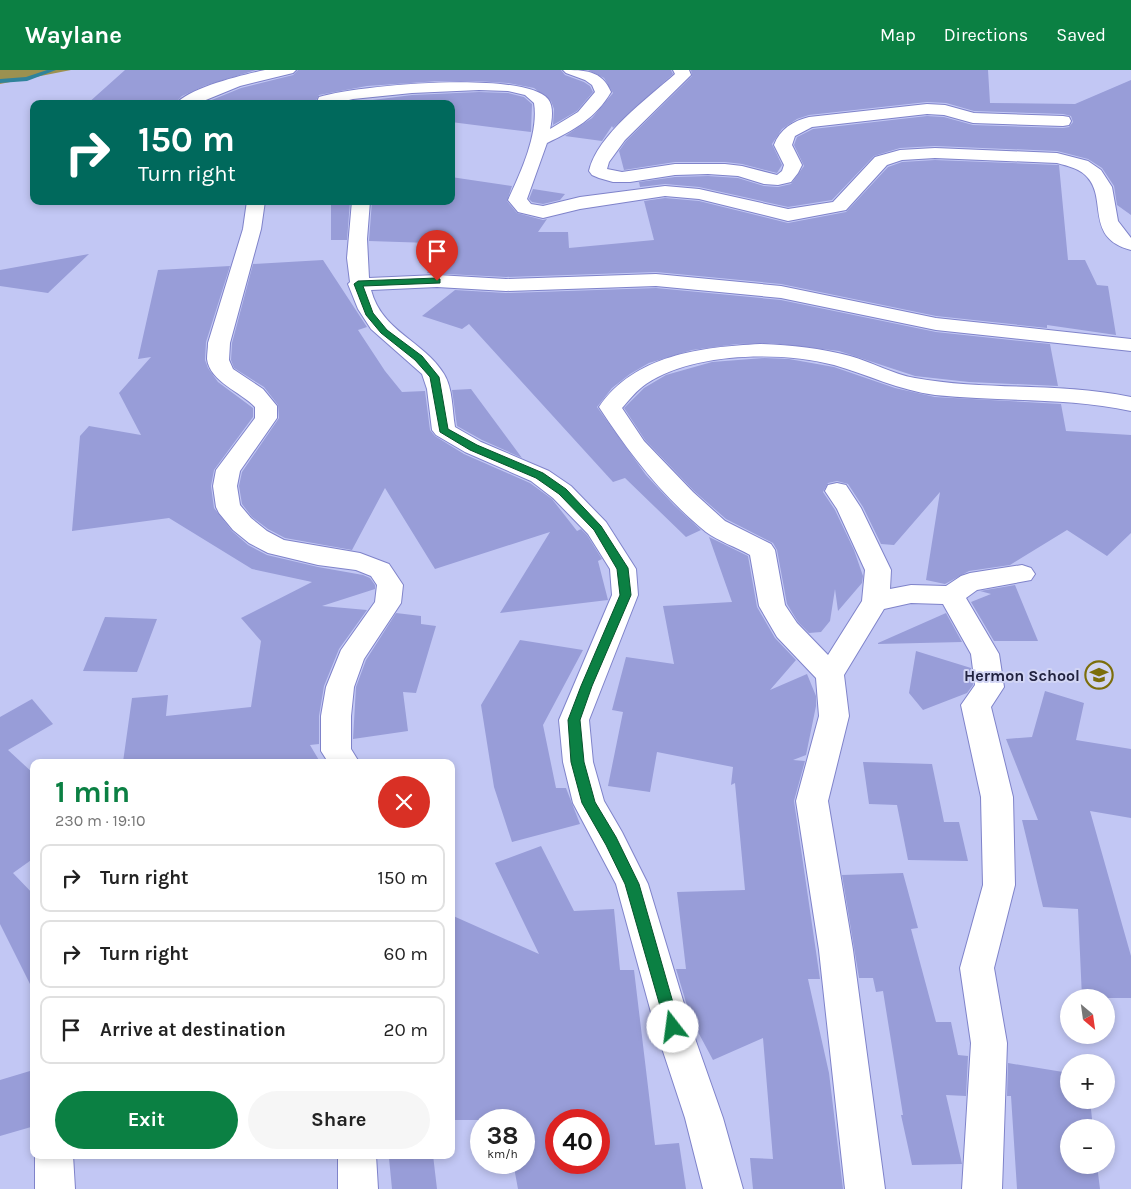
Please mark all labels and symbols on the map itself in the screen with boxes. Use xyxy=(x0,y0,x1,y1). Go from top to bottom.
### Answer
pin xyxy=(416,230,458,281)
school or university icon: Hermon School xyxy=(1084,660,1114,690)
place label: Hermon School xyxy=(964,666,1080,685)
north arrow xyxy=(1060,989,1115,1044)
position arrow xyxy=(646,1000,698,1052)
speed limit sign: 40 xyxy=(545,1109,610,1174)

